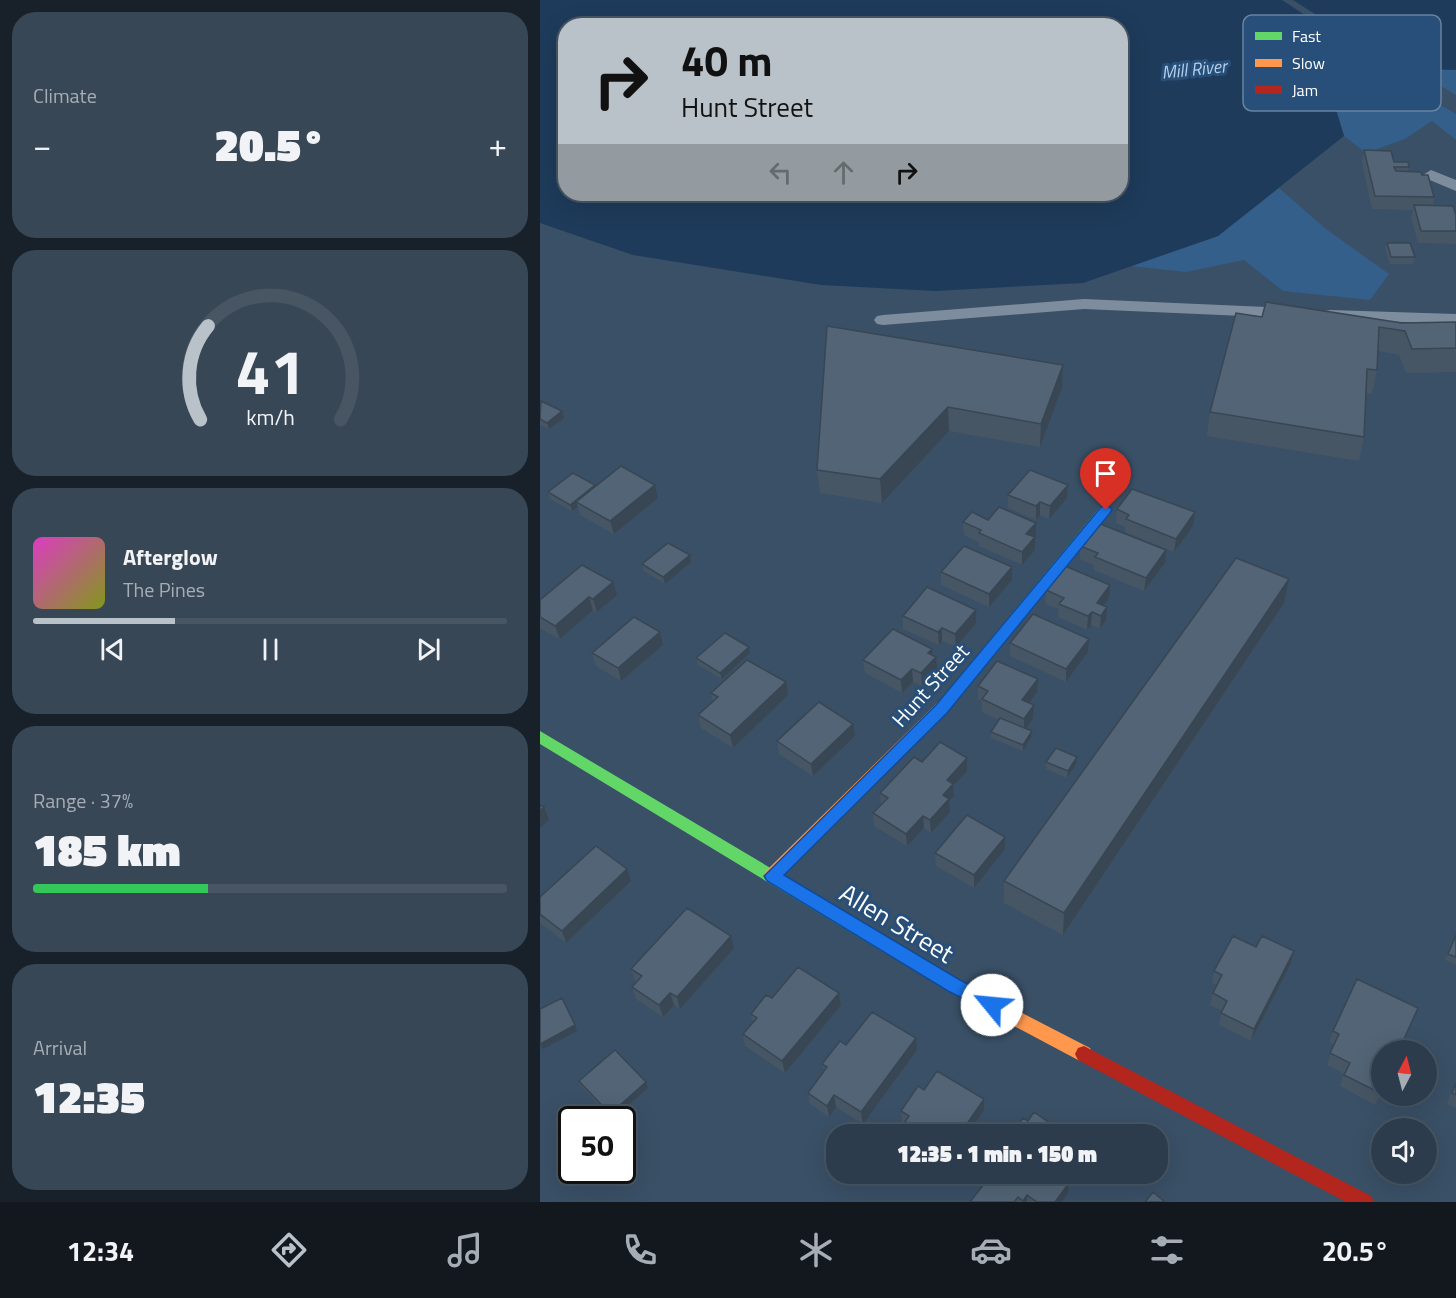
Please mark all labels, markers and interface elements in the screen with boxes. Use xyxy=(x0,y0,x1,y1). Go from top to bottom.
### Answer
legend xyxy=(1243,15,1441,111)
text: Fast xyxy=(1292,24,1321,48)
text: 40 m xyxy=(681,28,773,92)
icon: right xyxy=(582,42,660,120)
text: Slow xyxy=(1292,51,1325,75)
water label: Mill River xyxy=(1160,52,1230,86)
text: Jam xyxy=(1292,78,1318,102)
text: Climate xyxy=(33,80,97,111)
text: Hunt Street xyxy=(681,86,813,127)
text: 20.5° xyxy=(214,110,326,178)
text: − xyxy=(33,120,51,170)
text: + xyxy=(489,120,507,170)
icon: left xyxy=(764,156,797,189)
icon: ahead xyxy=(827,156,860,189)
icon: right xyxy=(890,156,923,189)
text: 41 xyxy=(235,323,305,418)
text: km/h xyxy=(246,401,294,433)
pin xyxy=(1080,448,1131,510)
icon: arrive xyxy=(1089,457,1122,490)
text: Afterglow xyxy=(123,540,218,574)
text: The Pines xyxy=(123,574,205,605)
icon: previous xyxy=(96,633,129,666)
icon: pause xyxy=(254,633,287,666)
icon: next xyxy=(412,633,445,666)
street label: Hunt Street xyxy=(884,636,977,734)
text: Range · 37% xyxy=(33,785,133,816)
text: 185 km xyxy=(33,815,181,883)
street label: Allen Street xyxy=(832,873,962,973)
position arrow xyxy=(960,973,1024,1037)
text: Arrival xyxy=(33,1032,87,1063)
north arrow xyxy=(1371,1040,1437,1106)
map controls xyxy=(1371,1040,1437,1184)
text: 12:35 xyxy=(33,1062,145,1130)
speed limit sign: 50 xyxy=(558,1106,636,1184)
button: sound xyxy=(1371,1118,1437,1184)
text: 12:35 · 1 min · 150 m xyxy=(897,1137,1097,1171)
icon: directions xyxy=(268,1229,310,1271)
icon: music xyxy=(444,1229,486,1271)
icon: phone xyxy=(619,1229,661,1271)
icon: climate xyxy=(795,1229,837,1271)
icon: car xyxy=(970,1229,1012,1271)
icon: filters xyxy=(1146,1229,1188,1271)
text: 12:34 xyxy=(67,1230,134,1271)
text: 20.5° xyxy=(1322,1230,1389,1271)

